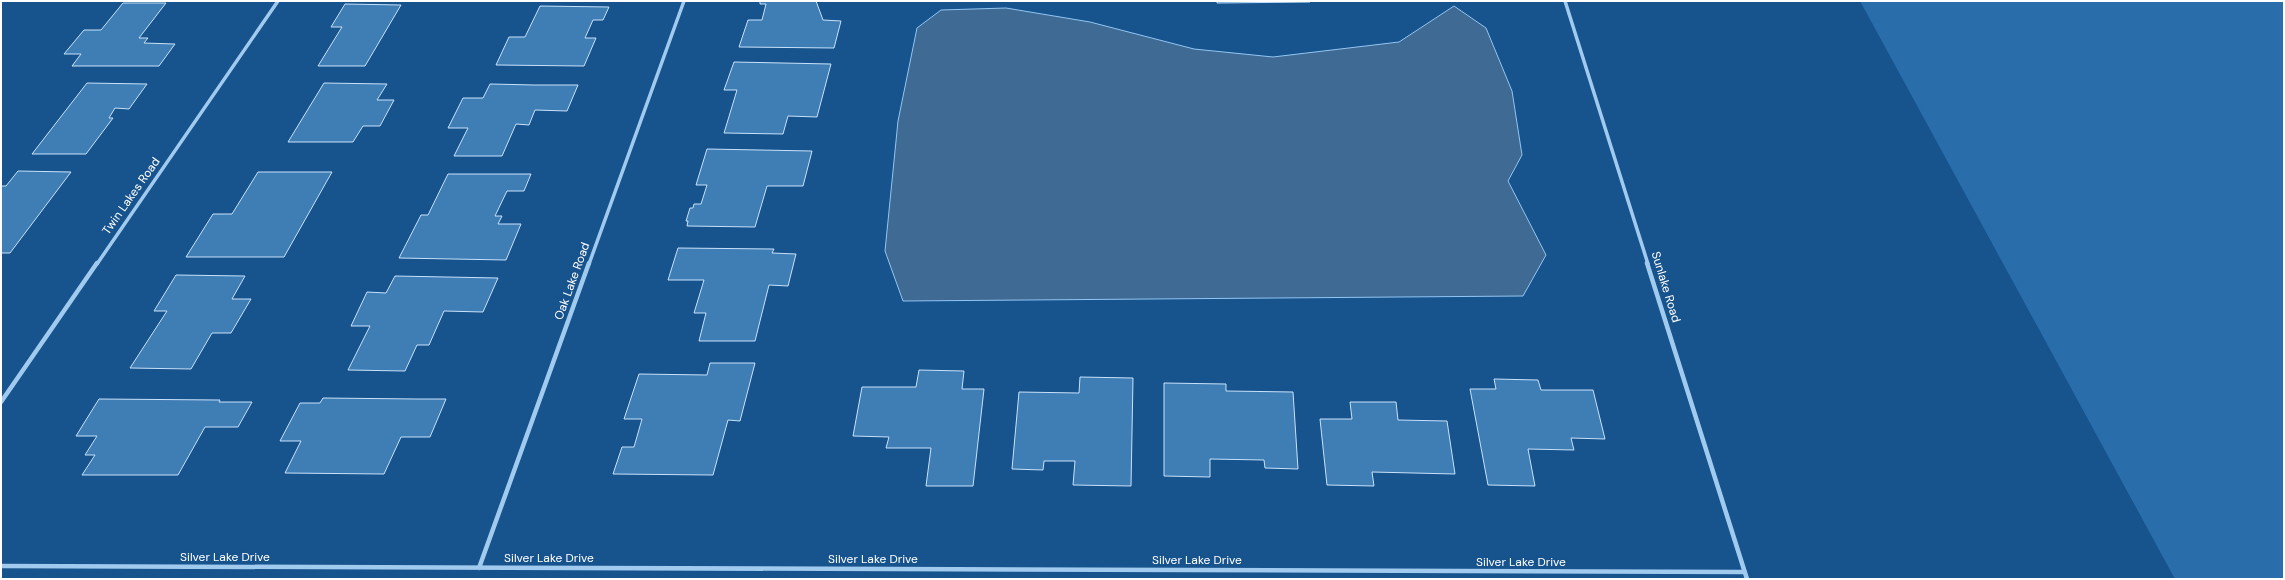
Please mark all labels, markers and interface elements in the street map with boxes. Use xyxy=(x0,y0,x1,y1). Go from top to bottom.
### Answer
street label: Twin Lakes Road xyxy=(98,154,164,238)
street label: Oak Lake Road xyxy=(551,240,593,322)
street label: Sunlake Road xyxy=(1648,250,1684,324)
street label: Silver Lake Drive xyxy=(180,549,270,565)
street label: Silver Lake Drive xyxy=(504,550,594,566)
street label: Silver Lake Drive xyxy=(828,551,918,567)
street label: Silver Lake Drive xyxy=(1152,552,1242,568)
street label: Silver Lake Drive xyxy=(1476,554,1566,570)

